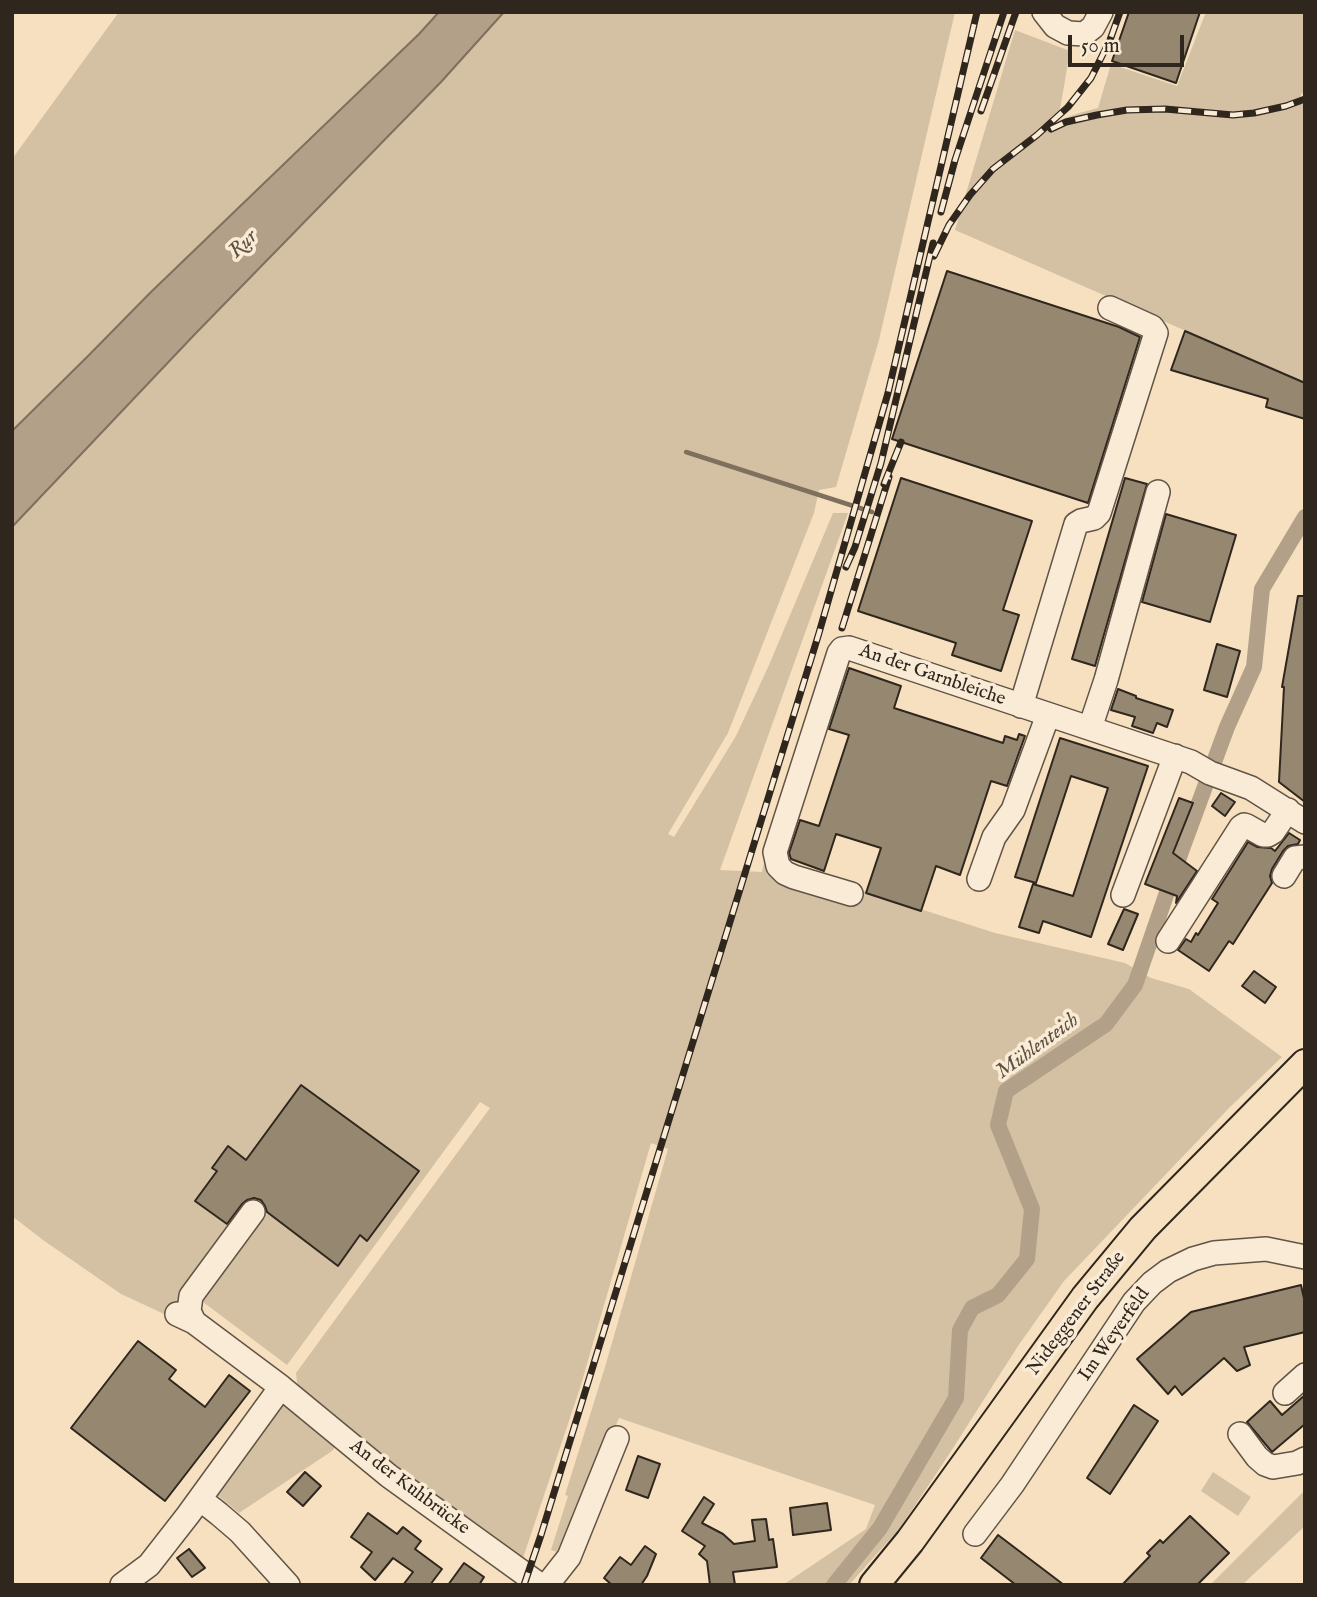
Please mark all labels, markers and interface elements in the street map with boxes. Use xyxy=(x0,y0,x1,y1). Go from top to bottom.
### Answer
scale bar xyxy=(1072,21,1188,65)
text: 50 m xyxy=(1081,33,1120,60)
water label: Rur xyxy=(224,225,264,265)
street label: An der Garnbleiche xyxy=(856,640,1008,712)
water label: Mühlenteich xyxy=(992,1009,1084,1085)
street label: Nideggener Straße xyxy=(1023,1247,1131,1381)
street label: Im Weyerfeld xyxy=(1075,1284,1155,1386)
street label: An der Kuhbrücke xyxy=(344,1435,474,1541)

